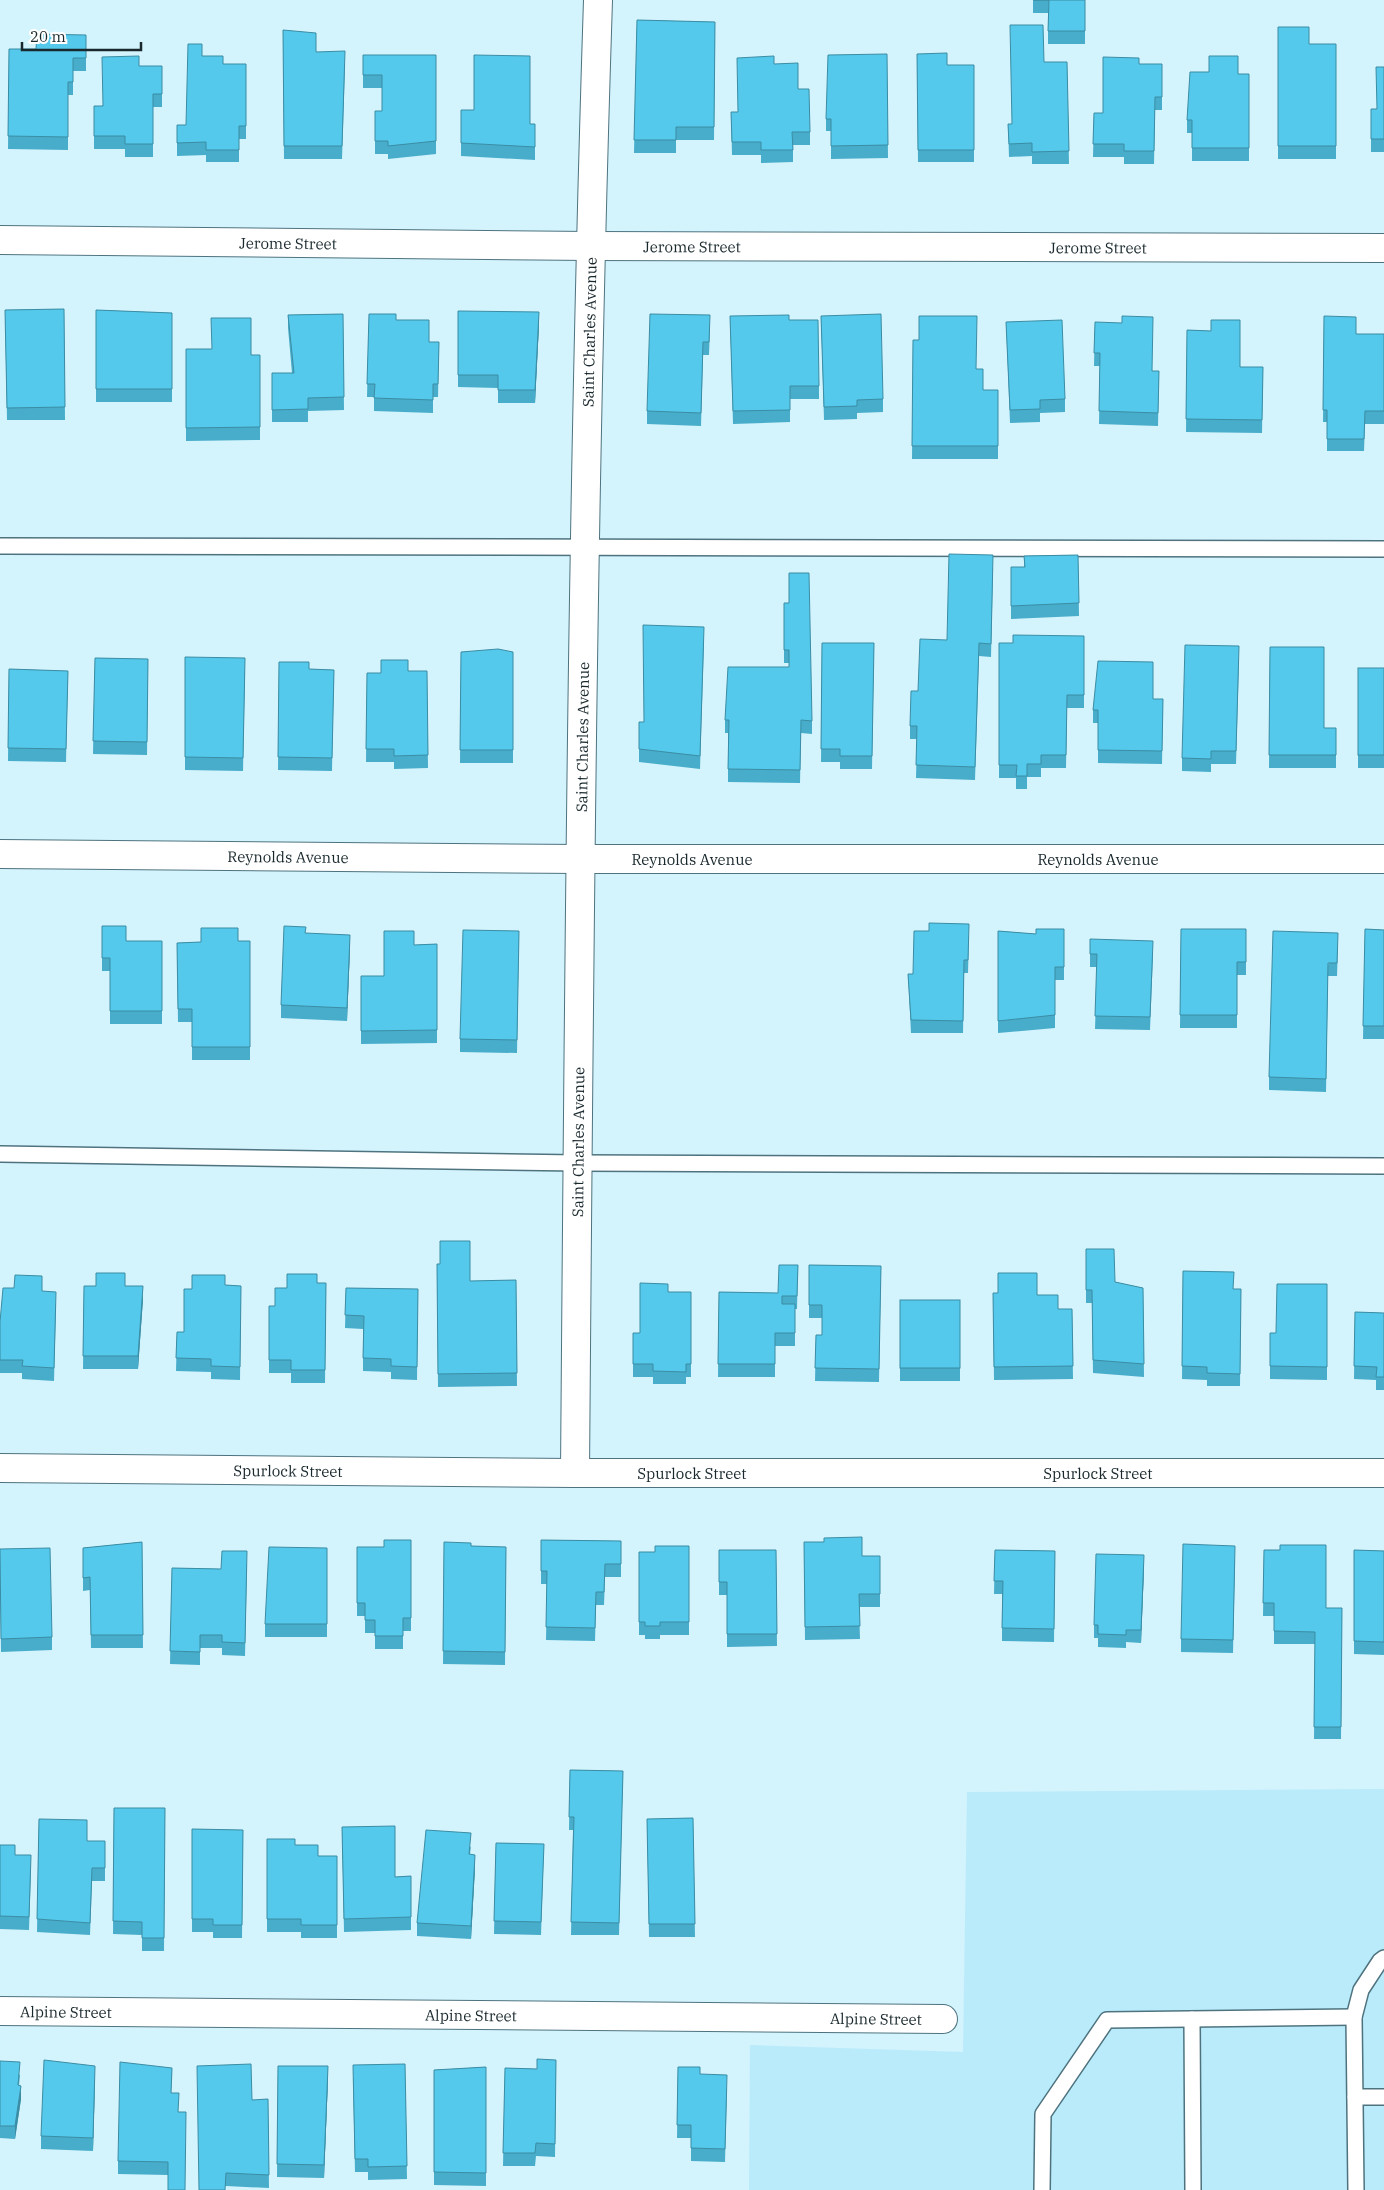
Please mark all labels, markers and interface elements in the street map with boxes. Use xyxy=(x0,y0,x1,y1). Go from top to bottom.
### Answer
scale bar xyxy=(22,20,141,52)
text: 20 m xyxy=(30,27,66,46)
street label: Jerome Street xyxy=(239,233,337,253)
street label: Jerome Street xyxy=(643,237,741,256)
street label: Jerome Street xyxy=(1049,238,1147,257)
street label: Saint Charles Avenue xyxy=(578,257,600,407)
street label: Saint Charles Avenue xyxy=(572,662,593,812)
street label: Reynolds Avenue xyxy=(227,846,349,867)
street label: Reynolds Avenue xyxy=(631,850,753,869)
street label: Reynolds Avenue xyxy=(1037,850,1159,869)
street label: Saint Charles Avenue xyxy=(568,1067,588,1217)
street label: Spurlock Street xyxy=(233,1461,343,1480)
street label: Spurlock Street xyxy=(637,1464,747,1483)
street label: Spurlock Street xyxy=(1043,1464,1153,1483)
street label: Alpine Street xyxy=(20,2002,112,2021)
street label: Alpine Street xyxy=(425,2005,517,2025)
street label: Alpine Street xyxy=(830,2009,922,2028)

